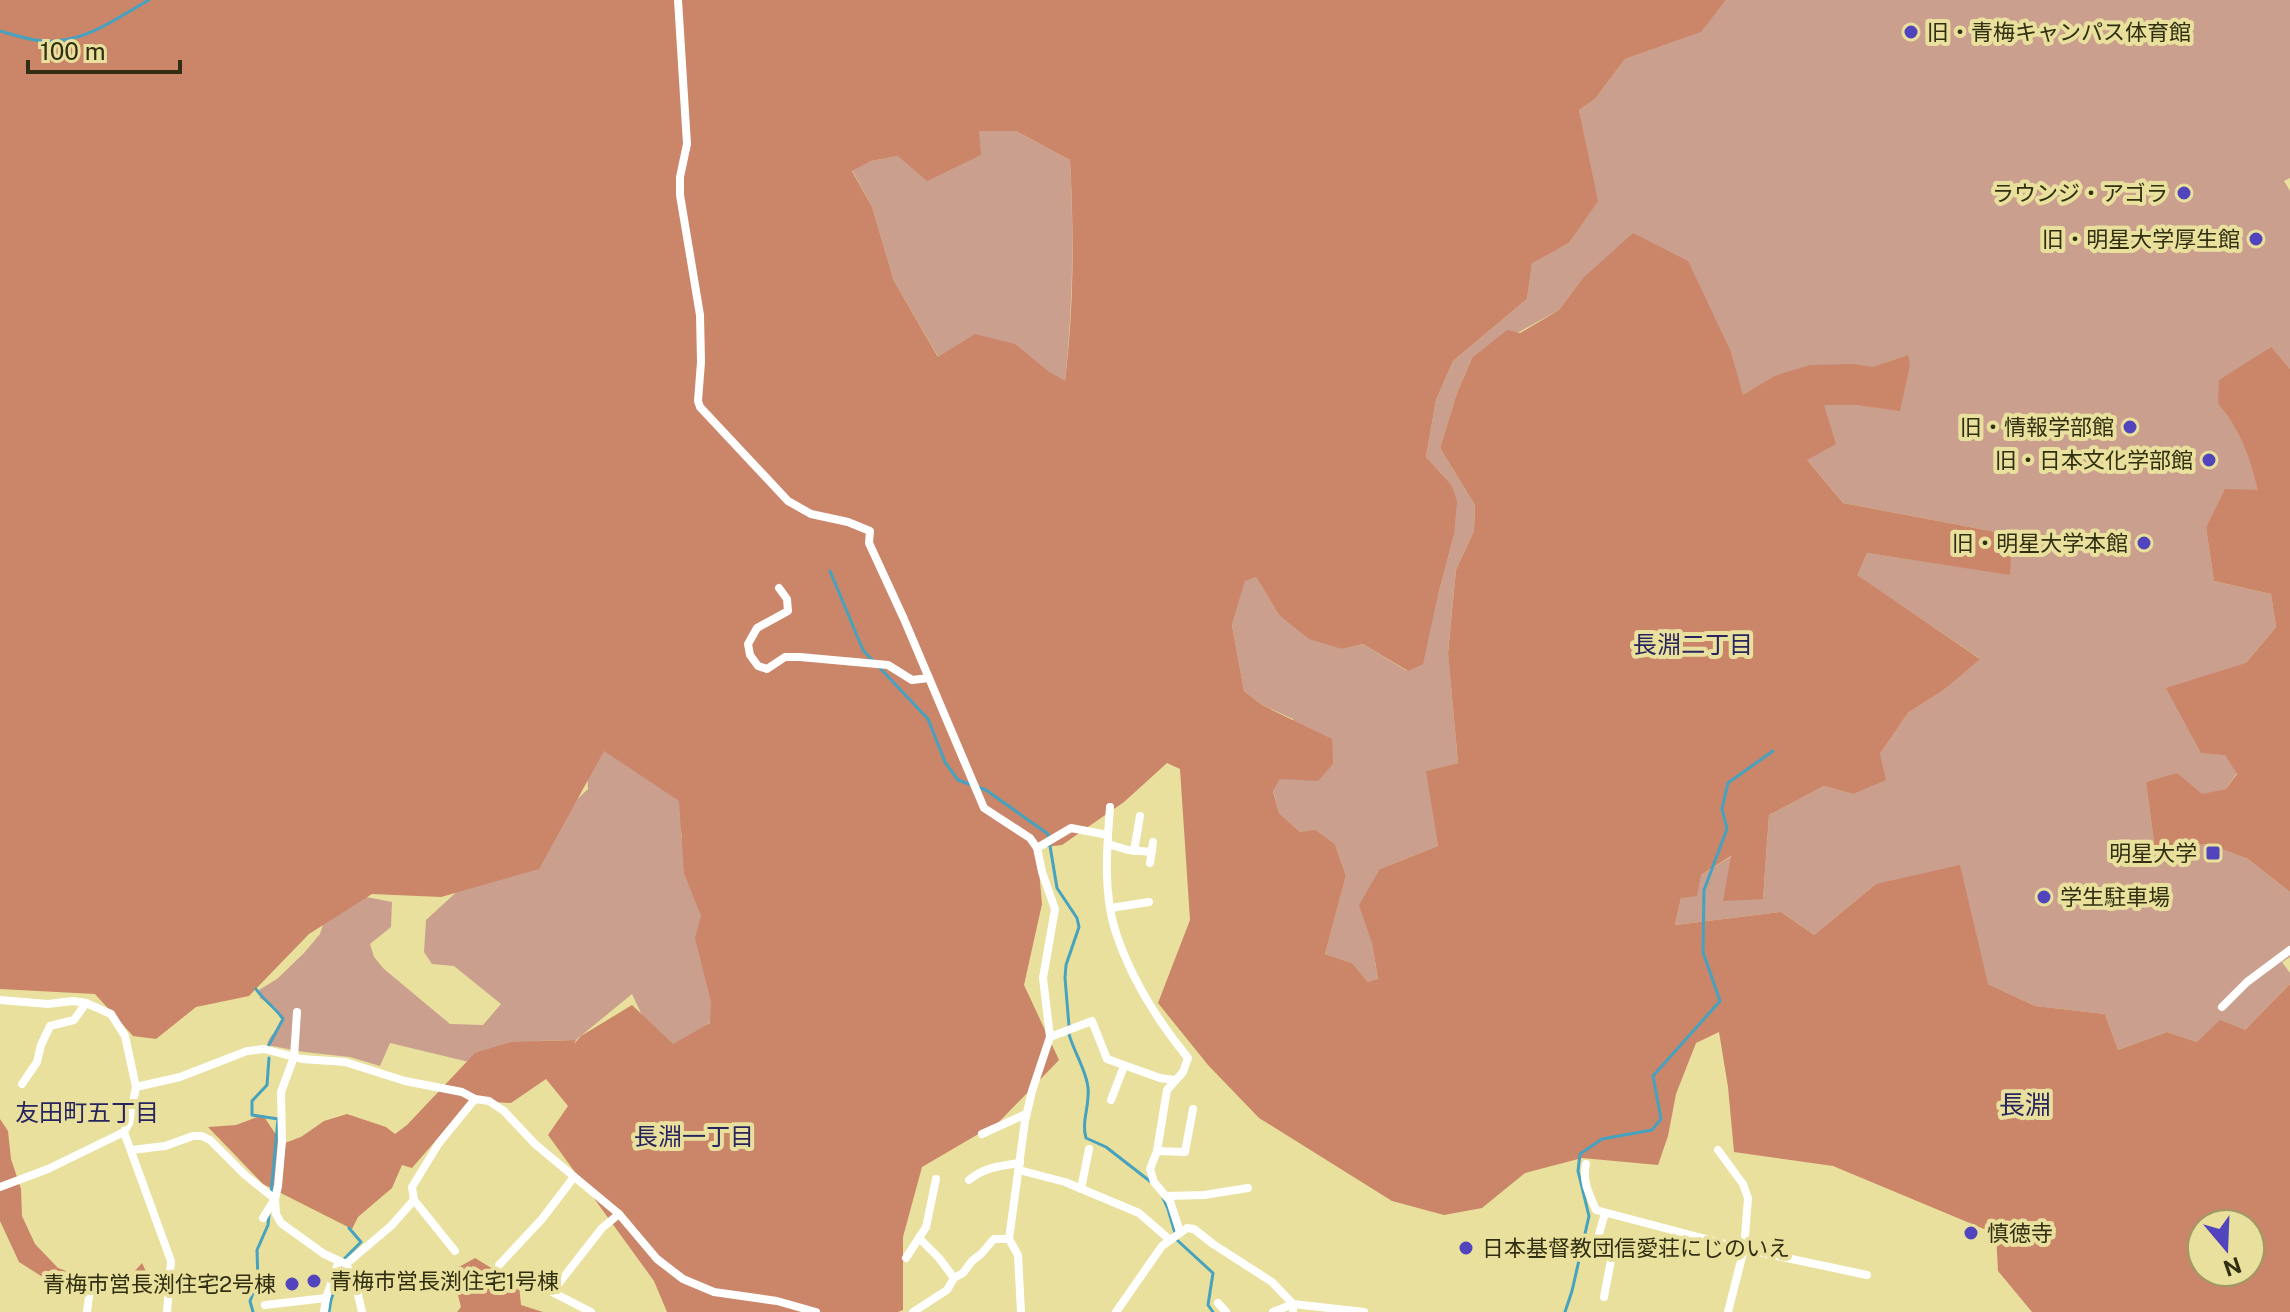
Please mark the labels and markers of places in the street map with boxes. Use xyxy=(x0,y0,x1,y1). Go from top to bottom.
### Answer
place label: 旧・青梅キャンパス体育館 xyxy=(1927,19,2191,45)
marker: 旧・青梅キャンパス体育館 xyxy=(1902,23,1920,41)
place label: ラウンジ・アゴラ xyxy=(1992,180,2168,206)
marker: ラウンジ・アゴラ xyxy=(2175,184,2193,202)
place label: 旧・明星大学厚生館 xyxy=(2042,226,2240,252)
marker: 旧・明星大学厚生館 xyxy=(2247,230,2265,248)
place label: 旧・情報学部館 xyxy=(1960,414,2114,440)
marker: 旧・情報学部館 xyxy=(2121,418,2139,436)
place label: 旧・日本文化学部館 xyxy=(1995,447,2193,473)
marker: 旧・日本文化学部館 xyxy=(2200,451,2218,469)
place label: 旧・明星大学本館 xyxy=(1952,530,2128,556)
marker: 旧・明星大学本館 xyxy=(2135,534,2153,552)
place label: 明星大学 xyxy=(2109,840,2197,866)
marker: 明星大学 xyxy=(2204,844,2222,862)
place label: 学生駐車場 xyxy=(2060,884,2170,910)
marker: 学生駐車場 xyxy=(2035,888,2053,906)
place label: 慎徳寺 xyxy=(1987,1220,2053,1246)
marker: 慎徳寺 xyxy=(1962,1224,1980,1242)
place label: 日本基督教団信愛荘にじのいえ xyxy=(1482,1235,1790,1261)
marker: 日本基督教団信愛荘にじのいえ xyxy=(1457,1239,1475,1257)
place label: 青梅市営長渕住宅1号棟 xyxy=(330,1268,559,1294)
place label: 青梅市営長渕住宅2号棟 xyxy=(43,1271,276,1297)
marker: 青梅市営長渕住宅1号棟 xyxy=(305,1272,323,1290)
marker: 青梅市営長渕住宅2号棟 xyxy=(283,1275,301,1293)

